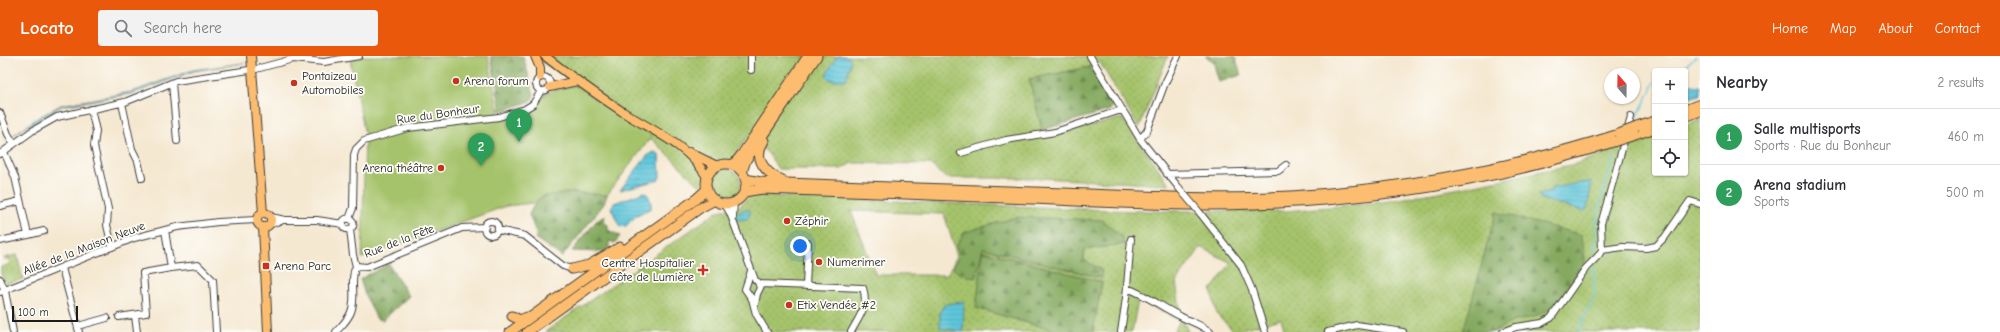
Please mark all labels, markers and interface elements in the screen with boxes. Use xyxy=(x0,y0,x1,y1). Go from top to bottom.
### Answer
search box xyxy=(98,10,378,46)
text: Locato xyxy=(20,17,74,39)
icon: search xyxy=(112,17,134,39)
text: Search here xyxy=(144,19,222,37)
text: Home xyxy=(1772,20,1808,37)
text: Map xyxy=(1830,20,1856,37)
text: About xyxy=(1878,20,1913,37)
text: Contact xyxy=(1935,20,1980,37)
north arrow xyxy=(1604,68,1640,104)
map controls xyxy=(1652,68,1688,176)
button: + xyxy=(1652,68,1688,104)
place label: Pontaizeau Automobiles xyxy=(302,69,364,97)
text: Nearby xyxy=(1716,73,1767,92)
place label: Arena forum xyxy=(464,74,529,88)
text: 2 results xyxy=(1937,75,1984,90)
marker: Arena forum xyxy=(451,76,461,86)
marker: Pontaizeau Automobiles xyxy=(289,78,299,88)
street label: Rue du Bonheur xyxy=(396,101,481,127)
button: − xyxy=(1652,104,1688,140)
pin: 1 xyxy=(506,109,532,142)
text: Salle multisports xyxy=(1754,120,1861,138)
text: 1 xyxy=(1726,129,1732,144)
text: 460 m xyxy=(1948,129,1984,144)
pin: 2 xyxy=(468,133,494,166)
text: Sports · Rue du Bonheur xyxy=(1754,138,1891,153)
button: locate xyxy=(1652,140,1688,176)
place label: Arena théâtre xyxy=(363,161,433,175)
marker: Arena théâtre xyxy=(436,163,446,173)
text: Arena stadium xyxy=(1754,176,1846,194)
text: 2 xyxy=(1726,185,1732,200)
text: 500 m xyxy=(1946,185,1984,200)
text: Sports xyxy=(1754,194,1789,209)
place label: Zéphir xyxy=(795,214,829,228)
marker: Zéphir xyxy=(782,216,792,226)
street label: Allée de la Maison Neuve xyxy=(21,218,147,278)
street label: Rue de la Fête xyxy=(362,221,436,261)
your location xyxy=(790,236,810,256)
place label: Numerimer xyxy=(827,255,885,269)
place label: Centre Hospitalier Côte de Lumière xyxy=(602,256,694,284)
marker: Numerimer xyxy=(814,257,824,267)
place label: Arena Parc xyxy=(274,259,331,273)
marker: Arena Parc xyxy=(261,261,271,271)
marker: Centre Hospitalier Côte de Lumière xyxy=(697,264,709,276)
place label: Etix Vendée #2 xyxy=(797,298,876,312)
marker: Etix Vendée #2 xyxy=(784,300,794,310)
scale bar xyxy=(12,304,78,323)
text: 100 m xyxy=(18,306,49,319)

